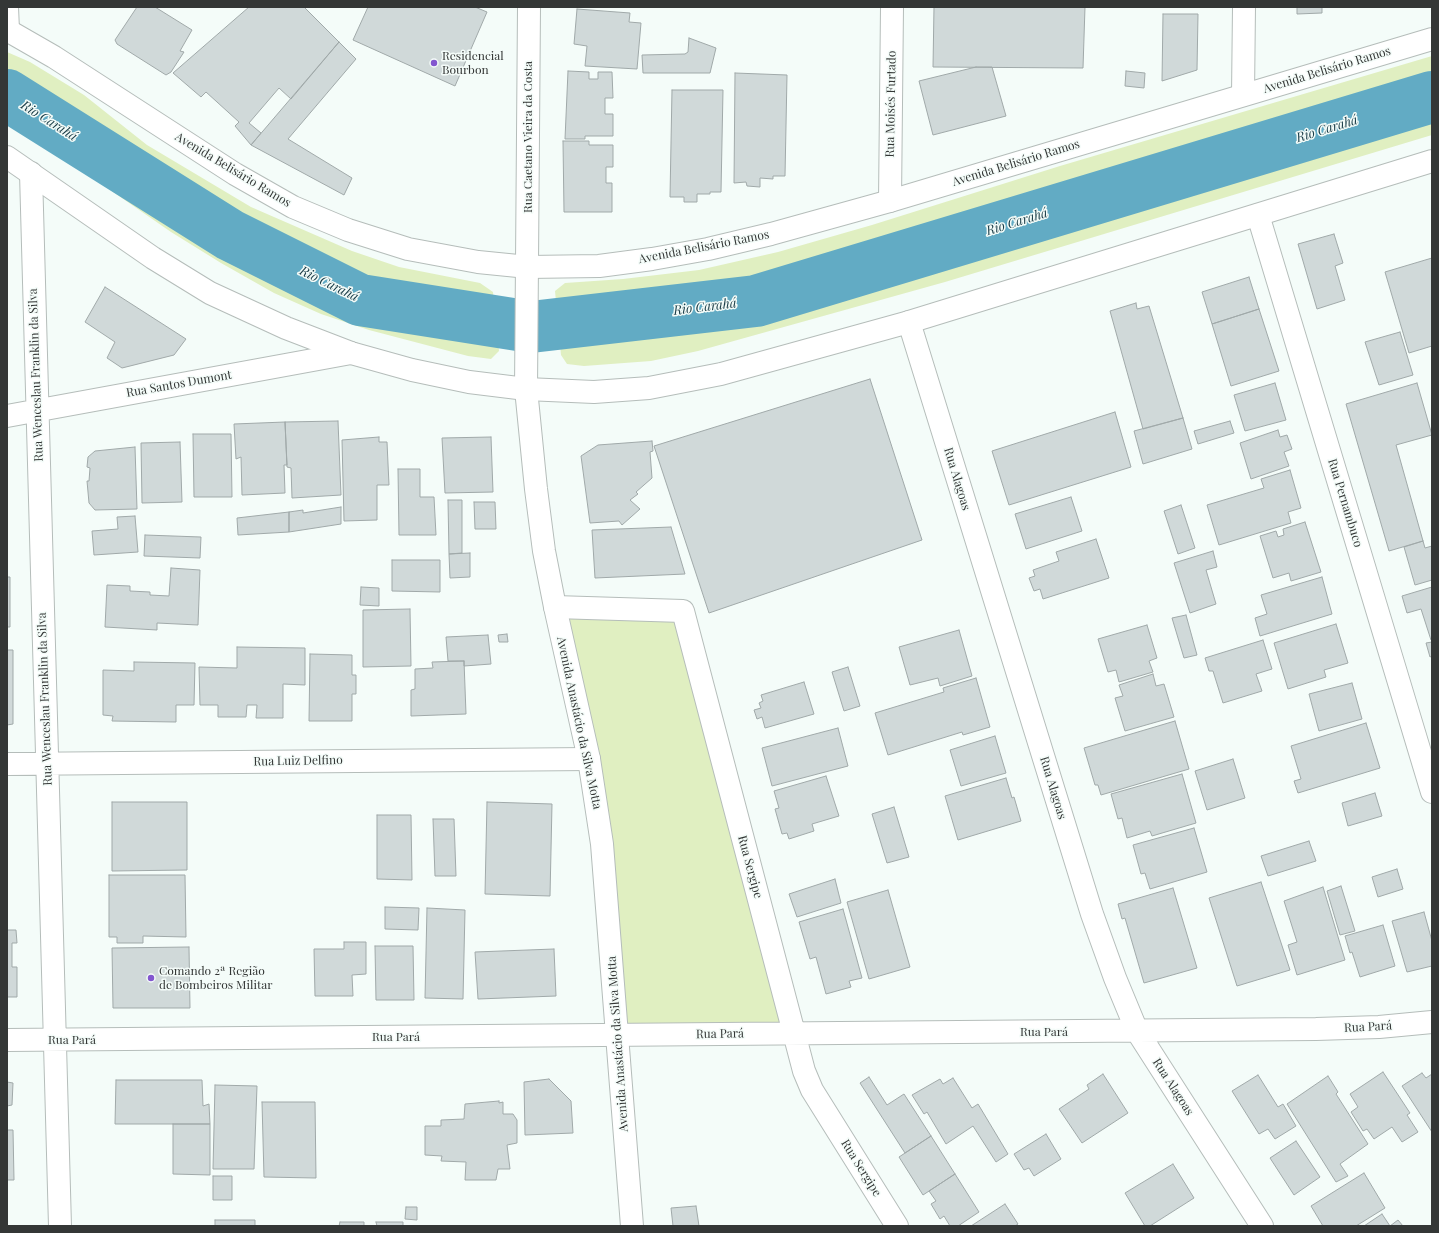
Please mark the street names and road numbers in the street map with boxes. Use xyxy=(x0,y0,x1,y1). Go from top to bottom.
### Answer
street label: Avenida Belisário Ramos xyxy=(1261,44,1393,96)
street label: Rua Moisés Furtado xyxy=(883,51,899,157)
street label: Rua Caetano Vieira da Costa xyxy=(521,61,535,213)
street label: Avenida Belisário Ramos xyxy=(172,130,294,210)
street label: Avenida Belisário Ramos xyxy=(950,137,1082,189)
street label: Avenida Belisário Ramos xyxy=(638,227,770,267)
street label: Rua Wenceslau Franklin da Silva xyxy=(26,288,46,462)
street label: Rua Santos Dumont xyxy=(125,368,233,400)
street label: Rua Alagoas xyxy=(941,446,973,512)
street label: Rua Pernambuco xyxy=(1325,457,1365,549)
street label: Rua Wenceslau Franklin da Silva xyxy=(35,612,55,786)
street label: Avenida Anastácio da Silva Motta xyxy=(554,635,604,811)
street label: Rua Luiz Delfino xyxy=(253,753,343,769)
street label: Rua Alagoas xyxy=(1037,755,1069,821)
street label: Rua Sergipe xyxy=(735,834,765,900)
street label: Avenida Anastácio da Silva Motta xyxy=(605,956,631,1132)
street label: Rua Pará xyxy=(1344,1019,1392,1035)
street label: Rua Pará xyxy=(1020,1025,1068,1039)
street label: Rua Pará xyxy=(696,1026,744,1042)
street label: Rua Pará xyxy=(372,1030,420,1044)
street label: Rua Pará xyxy=(48,1033,96,1047)
street label: Rua Alagoas xyxy=(1149,1056,1197,1118)
street label: Rua Sergipe xyxy=(838,1137,884,1199)

